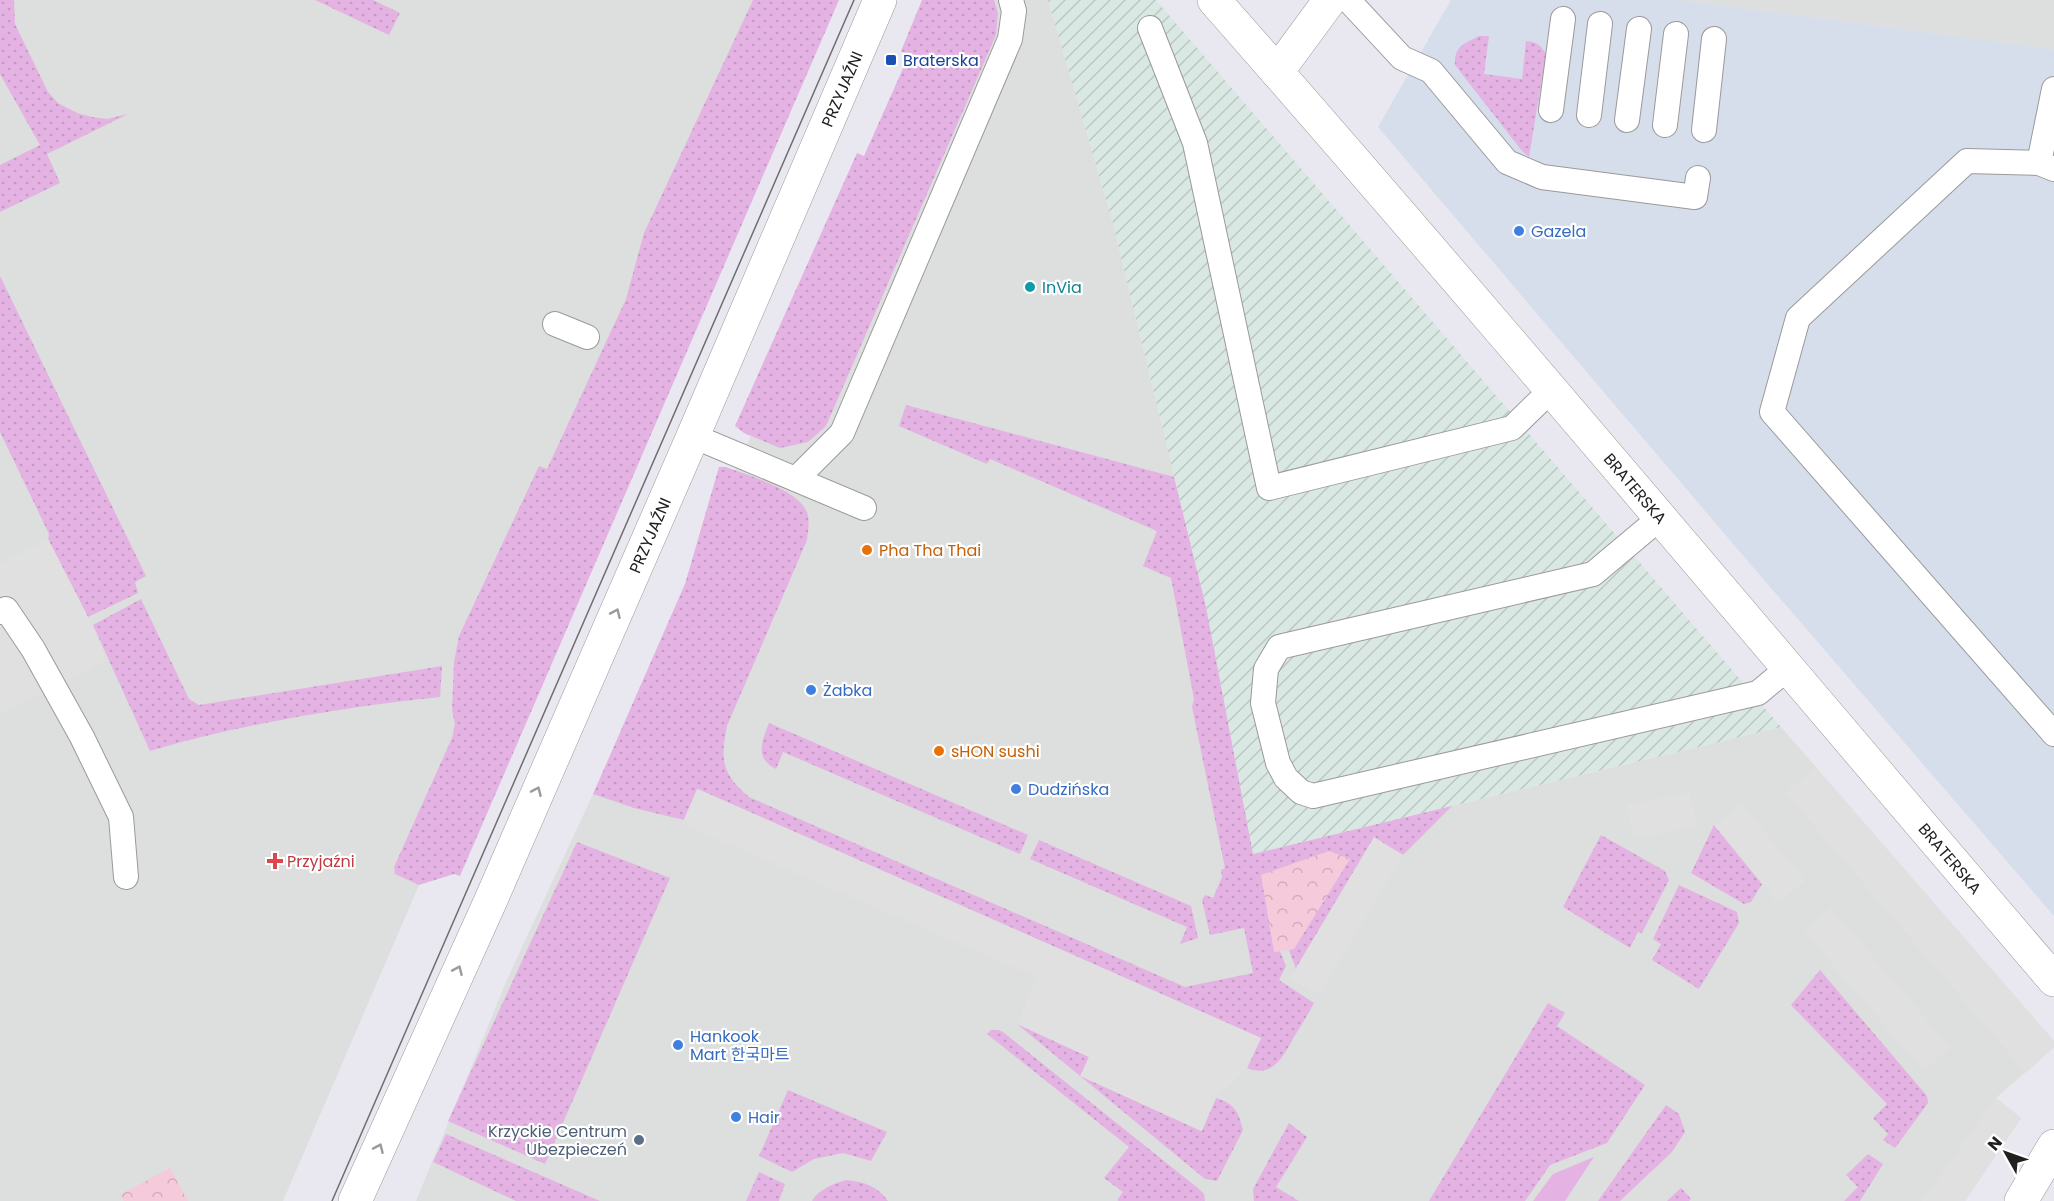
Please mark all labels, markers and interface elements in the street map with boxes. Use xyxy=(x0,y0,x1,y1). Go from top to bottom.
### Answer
street label: PRZYJAŹNI xyxy=(816,48,869,130)
place label: Braterska xyxy=(903,49,979,72)
marker: Braterska xyxy=(884,53,898,67)
place label: Gazela xyxy=(1531,220,1586,243)
marker: Gazela xyxy=(1512,224,1526,238)
place label: InVia xyxy=(1042,276,1082,299)
marker: InVia xyxy=(1023,280,1037,294)
street label: BRATERSKA xyxy=(1598,448,1672,529)
street label: PRZYJAŹNI xyxy=(624,494,677,577)
place label: Pha Tha Thai xyxy=(879,539,981,562)
marker: Pha Tha Thai xyxy=(860,543,874,557)
one-way arrow xyxy=(608,608,620,619)
place label: Żabka xyxy=(823,679,872,702)
marker: Żabka xyxy=(804,683,818,697)
place label: sHON sushi xyxy=(951,740,1040,763)
marker: sHON sushi xyxy=(932,744,946,758)
place label: Dudzińska xyxy=(1028,778,1109,801)
marker: Dudzińska xyxy=(1009,782,1023,796)
one-way arrow xyxy=(530,787,542,798)
street label: BRATERSKA xyxy=(1913,818,1987,899)
place label: Przyjaźni xyxy=(287,850,355,873)
marker: Przyjaźni xyxy=(268,854,282,868)
one-way arrow xyxy=(451,965,463,976)
place label: Hankook Mart 한국마트 xyxy=(690,1025,790,1066)
marker: Hankook Mart 한국마트 xyxy=(671,1038,685,1052)
place label: Hair xyxy=(748,1106,780,1129)
marker: Hair xyxy=(729,1110,743,1124)
place label: Krzyckie Centrum Ubezpieczeń xyxy=(488,1120,627,1161)
north arrow xyxy=(1976,1123,2036,1183)
text: N xyxy=(1982,1132,2008,1156)
marker: Krzyckie Centrum Ubezpieczeń xyxy=(632,1133,646,1147)
one-way arrow xyxy=(371,1143,383,1154)

